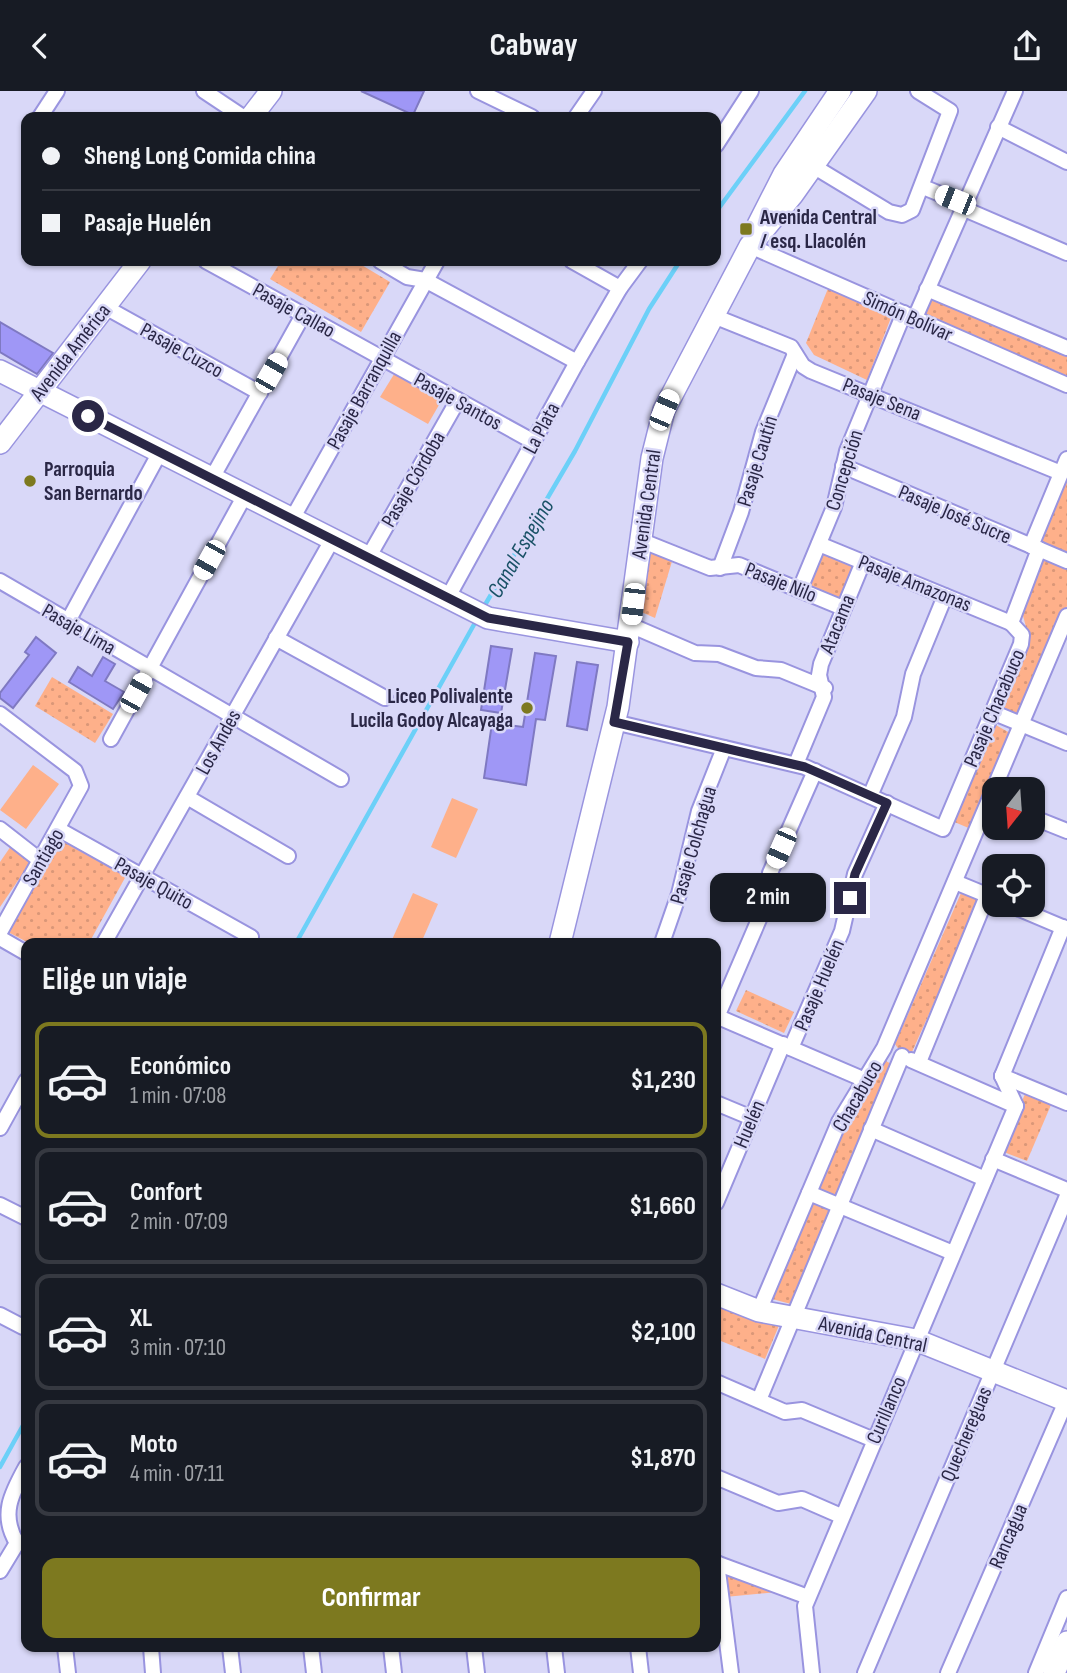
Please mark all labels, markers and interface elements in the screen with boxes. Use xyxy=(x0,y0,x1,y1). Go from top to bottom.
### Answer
text: Cabway xyxy=(489,26,578,65)
icon: back xyxy=(21,27,59,65)
icon: share xyxy=(1008,27,1046,65)
text: Sheng Long Comida china xyxy=(84,141,316,172)
car xyxy=(932,182,979,218)
place label: Avenida Central / esq. Llacolén xyxy=(759,205,877,254)
text: Pasaje Huelén xyxy=(84,208,211,239)
marker: Avenida Central / esq. Llacolén xyxy=(738,221,754,237)
street label: Pasaje Callao xyxy=(248,278,339,343)
street label: Simón Bolívar xyxy=(859,286,956,347)
street label: Avenida América xyxy=(24,299,116,406)
street label: Pasaje Cuzco xyxy=(136,317,228,383)
street label: Pasaje Barranquilla xyxy=(322,327,407,454)
car xyxy=(252,350,291,396)
street label: Pasaje Santos xyxy=(410,367,506,436)
street label: Pasaje Sena xyxy=(839,372,925,426)
car xyxy=(647,387,682,433)
street label: La Plata xyxy=(518,398,565,458)
route start xyxy=(72,400,104,432)
street label: Pasaje Cautín xyxy=(732,413,783,510)
street label: Pasaje Córdoba xyxy=(376,427,451,532)
street label: Concepción xyxy=(820,427,869,514)
street label: Avenida Central xyxy=(626,448,667,561)
place label: Parroquia San Bernardo xyxy=(44,457,143,506)
marker: Parroquia San Bernardo xyxy=(22,473,38,489)
street label: Pasaje José Sucre xyxy=(895,479,1015,549)
water label: Canal Espejino xyxy=(481,493,561,603)
car xyxy=(190,537,229,583)
street label: Pasaje Amazonas xyxy=(855,550,975,617)
street label: Pasaje Nilo xyxy=(741,557,820,608)
car xyxy=(621,582,646,626)
street label: Atacama xyxy=(814,591,861,658)
street label: Pasaje Lima xyxy=(37,598,120,661)
street label: Pasaje Chacabuco xyxy=(958,645,1031,771)
car xyxy=(117,670,156,716)
place label: Liceo Polivalente Lucila Godoy Alcayaga xyxy=(350,684,513,733)
marker: Liceo Polivalente Lucila Godoy Alcayaga xyxy=(519,700,535,716)
street label: Los Andes xyxy=(190,705,246,779)
north arrow xyxy=(982,777,1045,840)
map controls xyxy=(982,777,1045,917)
street label: Pasaje Colchagua xyxy=(665,783,722,907)
street label: Santiago xyxy=(17,824,70,890)
car xyxy=(763,825,800,871)
street label: Pasaje Quito xyxy=(110,852,197,915)
button: locate xyxy=(982,854,1045,917)
callout: 2 min xyxy=(710,873,826,923)
route end xyxy=(834,882,866,914)
text: 2 min xyxy=(746,883,790,911)
street label: Pasaje Huelén xyxy=(789,936,850,1035)
text: Elige un viaje xyxy=(42,960,187,999)
icon: car xyxy=(46,1049,109,1112)
text: Económico xyxy=(130,1051,231,1082)
street label: Chacabuco xyxy=(827,1056,888,1136)
text: $1,230 xyxy=(630,1065,696,1096)
text: 1 min · 07:08 xyxy=(130,1082,226,1110)
street label: Huelén xyxy=(728,1097,771,1152)
icon: car xyxy=(46,1175,109,1238)
text: Confort xyxy=(130,1177,202,1208)
text: $1,660 xyxy=(629,1191,696,1222)
text: 2 min · 07:09 xyxy=(130,1208,228,1236)
icon: car xyxy=(46,1301,109,1364)
text: XL xyxy=(130,1303,152,1334)
street label: Avenida Central xyxy=(816,1311,929,1358)
text: $2,100 xyxy=(630,1317,696,1348)
text: 3 min · 07:10 xyxy=(130,1334,226,1362)
street label: Curillanco xyxy=(861,1373,912,1448)
street label: Quechereguas xyxy=(935,1383,998,1485)
icon: car xyxy=(46,1427,109,1490)
text: Moto xyxy=(130,1429,178,1460)
text: $1,870 xyxy=(630,1443,696,1474)
text: 4 min · 07:11 xyxy=(130,1460,224,1488)
street label: Rancagua xyxy=(984,1500,1033,1572)
button: Confirmar xyxy=(42,1558,700,1638)

